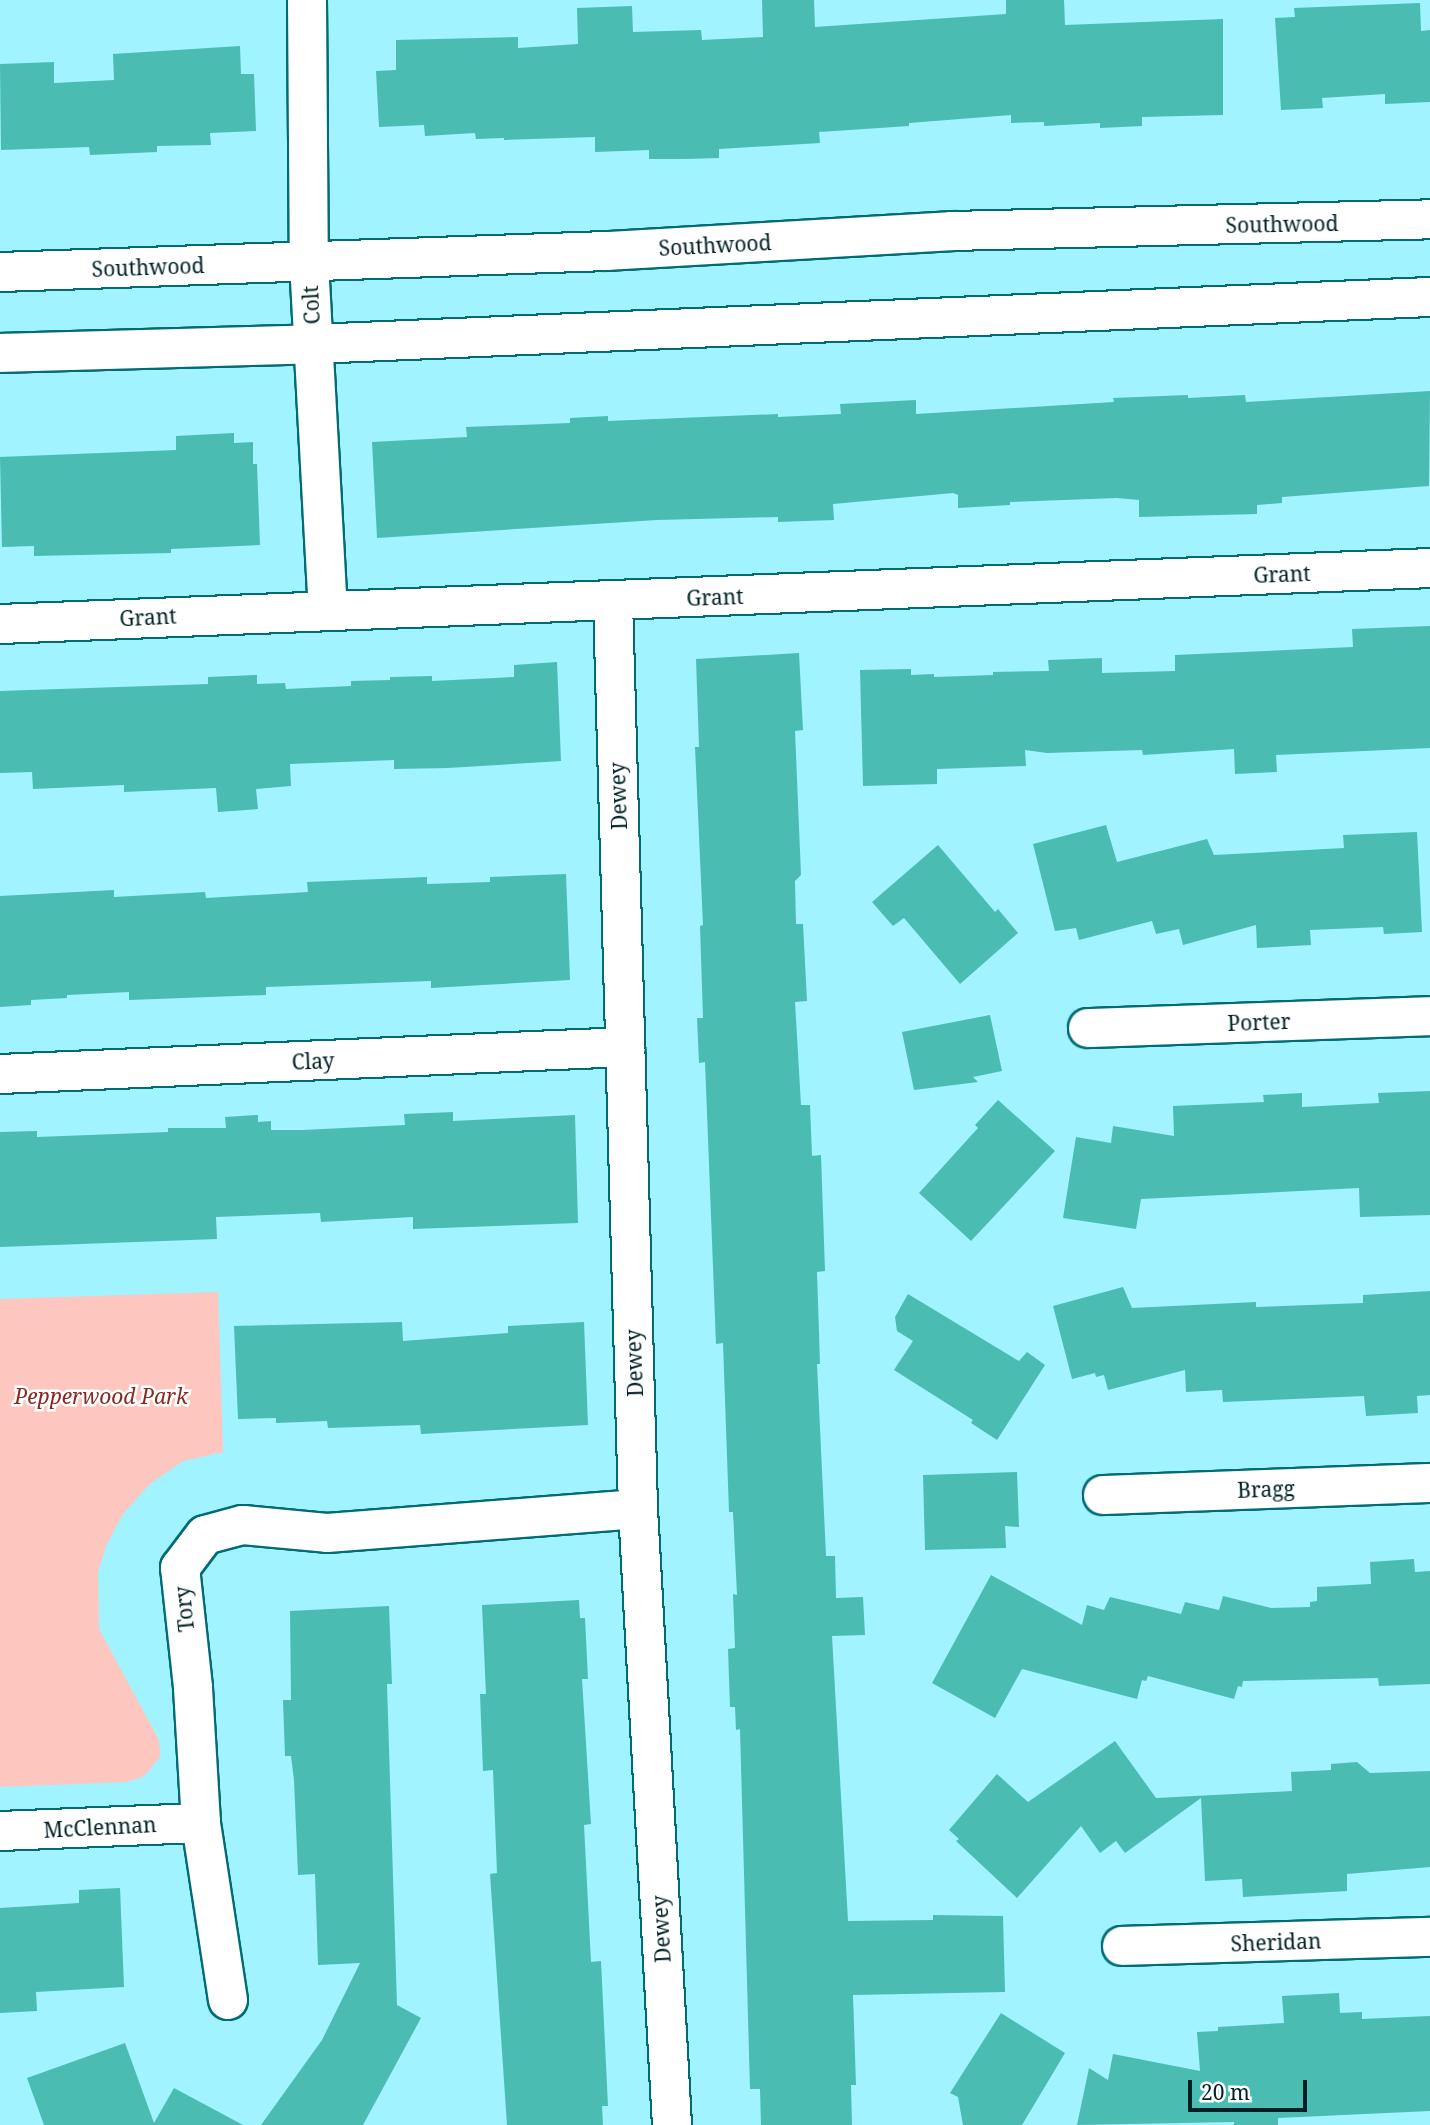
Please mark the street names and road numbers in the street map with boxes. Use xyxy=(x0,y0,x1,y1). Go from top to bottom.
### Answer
street label: Southwood xyxy=(1225,210,1339,238)
street label: Southwood xyxy=(658,229,772,261)
street label: Southwood xyxy=(91,252,205,282)
street label: Colt xyxy=(297,285,325,325)
street label: Grant xyxy=(1253,560,1311,588)
street label: Grant xyxy=(686,583,744,611)
street label: Grant xyxy=(119,603,177,631)
street label: Dewey xyxy=(604,762,632,830)
street label: Porter xyxy=(1227,1008,1291,1036)
street label: Clay xyxy=(291,1048,335,1074)
street label: Dewey xyxy=(620,1329,648,1397)
street label: Bragg xyxy=(1237,1475,1295,1503)
street label: Tory xyxy=(169,1585,199,1633)
street label: McClennan xyxy=(43,1811,157,1843)
street label: Dewey xyxy=(647,1895,675,1963)
street label: Sheridan xyxy=(1230,1928,1322,1956)

